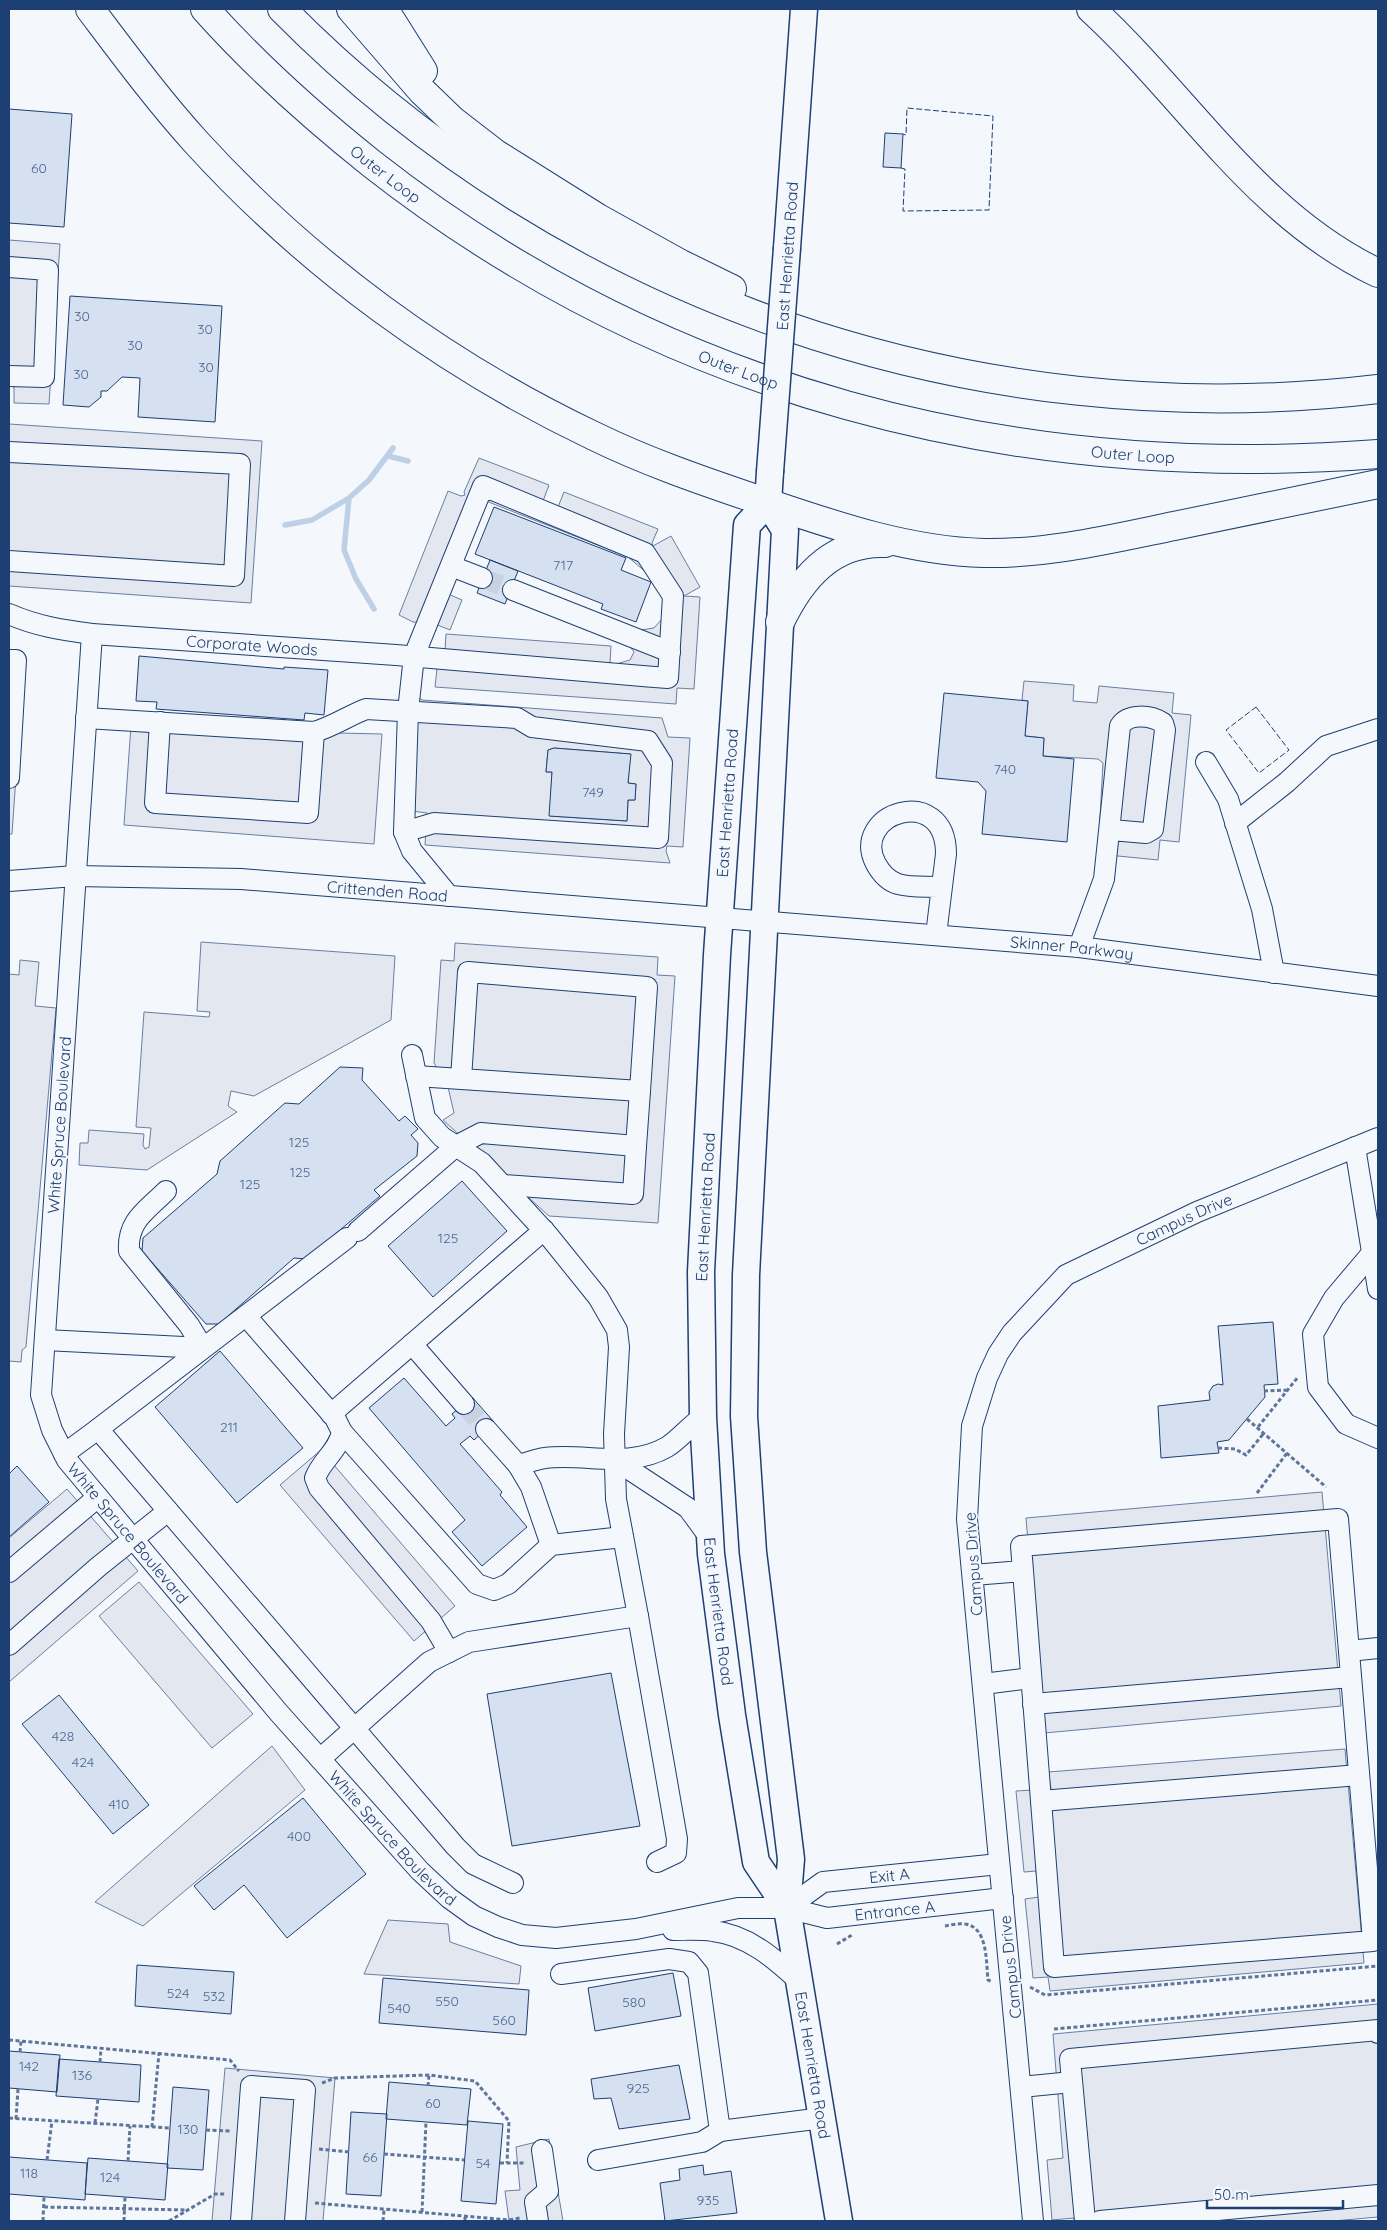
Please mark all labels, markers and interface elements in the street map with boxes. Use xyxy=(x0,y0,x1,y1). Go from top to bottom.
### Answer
street label: Outer Loop xyxy=(346,141,425,207)
house number: 60 xyxy=(31,159,47,177)
street label: East Henrietta Road xyxy=(772,181,802,331)
house number: 30 xyxy=(74,307,90,325)
house number: 30 xyxy=(197,320,213,338)
house number: 30 xyxy=(127,336,143,354)
street label: Outer Loop xyxy=(696,345,781,393)
house number: 30 xyxy=(198,358,214,376)
house number: 30 xyxy=(73,365,89,383)
street label: Outer Loop xyxy=(1090,441,1175,467)
house number: 717 xyxy=(553,556,573,574)
street label: Corporate Woods xyxy=(185,631,318,660)
street label: East Henrietta Road xyxy=(712,728,742,878)
house number: 740 xyxy=(994,760,1016,778)
house number: 749 xyxy=(582,783,604,801)
street label: Crittenden Road xyxy=(326,876,449,906)
street label: Skinner Parkway xyxy=(1009,931,1135,964)
street label: White Spruce Boulevard xyxy=(43,1036,75,1214)
street label: East Henrietta Road xyxy=(691,1132,719,1282)
house number: 125 xyxy=(289,1133,309,1151)
house number: 125 xyxy=(290,1163,310,1181)
house number: 125 xyxy=(240,1175,260,1193)
street label: Campus Drive xyxy=(1132,1189,1235,1250)
house number: 125 xyxy=(438,1229,458,1247)
house number: 211 xyxy=(220,1418,238,1436)
street label: White Spruce Boulevard xyxy=(63,1458,193,1607)
street label: Campus Drive xyxy=(959,1511,987,1617)
street label: East Henrietta Road xyxy=(700,1537,738,1687)
house number: 428 xyxy=(52,1727,74,1745)
house number: 424 xyxy=(72,1753,94,1771)
street label: White Spruce Boulevard xyxy=(325,1766,460,1910)
house number: 410 xyxy=(109,1795,129,1813)
house number: 400 xyxy=(287,1827,311,1845)
street label: Exit A xyxy=(868,1863,910,1887)
street label: Entrance A xyxy=(853,1896,936,1925)
street label: Campus Drive xyxy=(995,1914,1025,2020)
house number: 524 xyxy=(167,1984,189,2002)
house number: 532 xyxy=(203,1987,226,2005)
street label: East Henrietta Road xyxy=(791,1990,835,2140)
house number: 550 xyxy=(435,1992,459,2010)
house number: 580 xyxy=(622,1993,646,2011)
house number: 540 xyxy=(387,1999,411,2017)
house number: 560 xyxy=(492,2011,516,2029)
house number: 142 xyxy=(19,2057,39,2075)
house number: 136 xyxy=(72,2066,92,2084)
house number: 925 xyxy=(626,2079,650,2097)
house number: 60 xyxy=(425,2094,441,2112)
house number: 130 xyxy=(178,2120,198,2138)
house number: 66 xyxy=(362,2148,378,2166)
house number: 54 xyxy=(475,2154,491,2172)
house number: 118 xyxy=(20,2164,38,2182)
house number: 124 xyxy=(100,2168,120,2186)
scale bar xyxy=(1207,2178,1343,2210)
text: 50 m xyxy=(1214,2185,1249,2204)
house number: 935 xyxy=(697,2191,719,2209)

